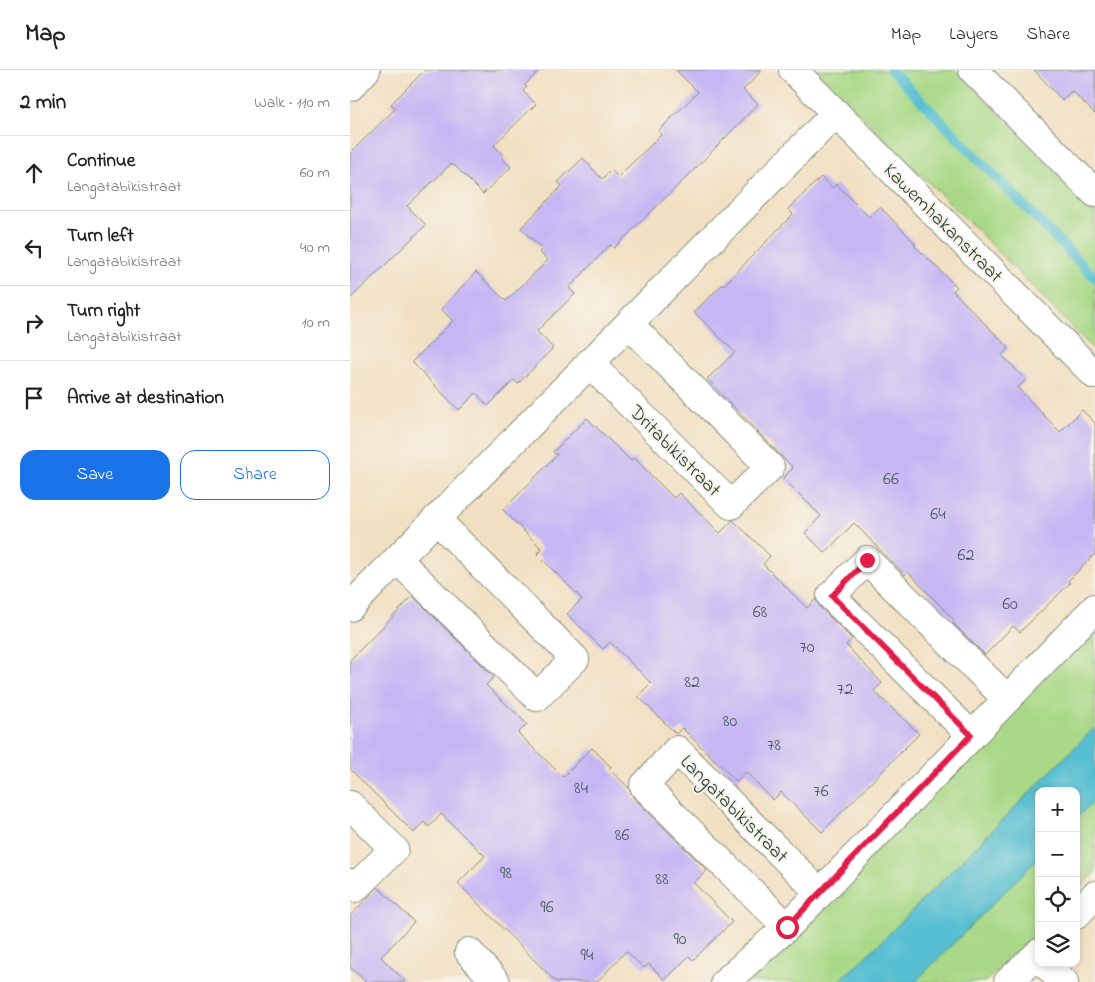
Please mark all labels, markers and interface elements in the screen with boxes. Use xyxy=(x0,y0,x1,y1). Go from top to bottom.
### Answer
text: Map xyxy=(25,17,66,52)
text: Map xyxy=(891,22,921,48)
text: Layers xyxy=(949,22,999,48)
text: Share xyxy=(1027,22,1070,48)
text: 2 min xyxy=(20,88,66,118)
text: Walk · 110 m xyxy=(254,91,330,115)
text: Continue xyxy=(67,148,135,175)
street label: Kawemhakanstraat xyxy=(876,157,1009,291)
icon: ahead xyxy=(20,159,48,187)
text: 60 m xyxy=(300,161,330,185)
text: Langatabikistraat xyxy=(67,175,182,199)
text: Turn left xyxy=(67,223,134,250)
icon: left xyxy=(20,234,48,262)
text: 40 m xyxy=(300,236,330,260)
text: Langatabikistraat xyxy=(67,250,182,274)
text: Turn right xyxy=(67,298,140,325)
icon: right xyxy=(20,309,48,337)
text: 10 m xyxy=(302,311,330,335)
text: Langatabikistraat xyxy=(67,325,182,349)
icon: arrive xyxy=(20,384,48,412)
text: Arrive at destination xyxy=(67,385,224,412)
street label: Dritabikistraat xyxy=(621,398,727,505)
button: Save xyxy=(20,450,170,500)
button: Share xyxy=(180,450,330,500)
house number: 66 xyxy=(883,467,899,493)
house number: 64 xyxy=(930,502,946,528)
house number: 62 xyxy=(958,543,974,569)
route end xyxy=(856,549,879,572)
house number: 60 xyxy=(1002,592,1018,618)
house number: 68 xyxy=(753,600,768,626)
house number: 70 xyxy=(799,635,815,661)
house number: 82 xyxy=(684,670,700,696)
house number: 72 xyxy=(837,677,853,703)
house number: 80 xyxy=(723,709,737,735)
house number: 78 xyxy=(767,733,781,759)
street label: Langatabikistraat xyxy=(672,749,794,872)
house number: 84 xyxy=(574,776,589,802)
house number: 76 xyxy=(813,779,829,805)
map controls xyxy=(1035,787,1080,967)
button: + xyxy=(1035,787,1080,832)
house number: 86 xyxy=(615,823,629,849)
button: − xyxy=(1035,832,1080,877)
house number: 98 xyxy=(500,861,512,887)
house number: 88 xyxy=(655,867,669,893)
button: locate xyxy=(1035,877,1080,922)
house number: 96 xyxy=(540,895,554,921)
route start xyxy=(776,916,799,939)
button: layers xyxy=(1035,922,1080,967)
house number: 90 xyxy=(673,927,687,953)
house number: 94 xyxy=(581,943,594,969)

